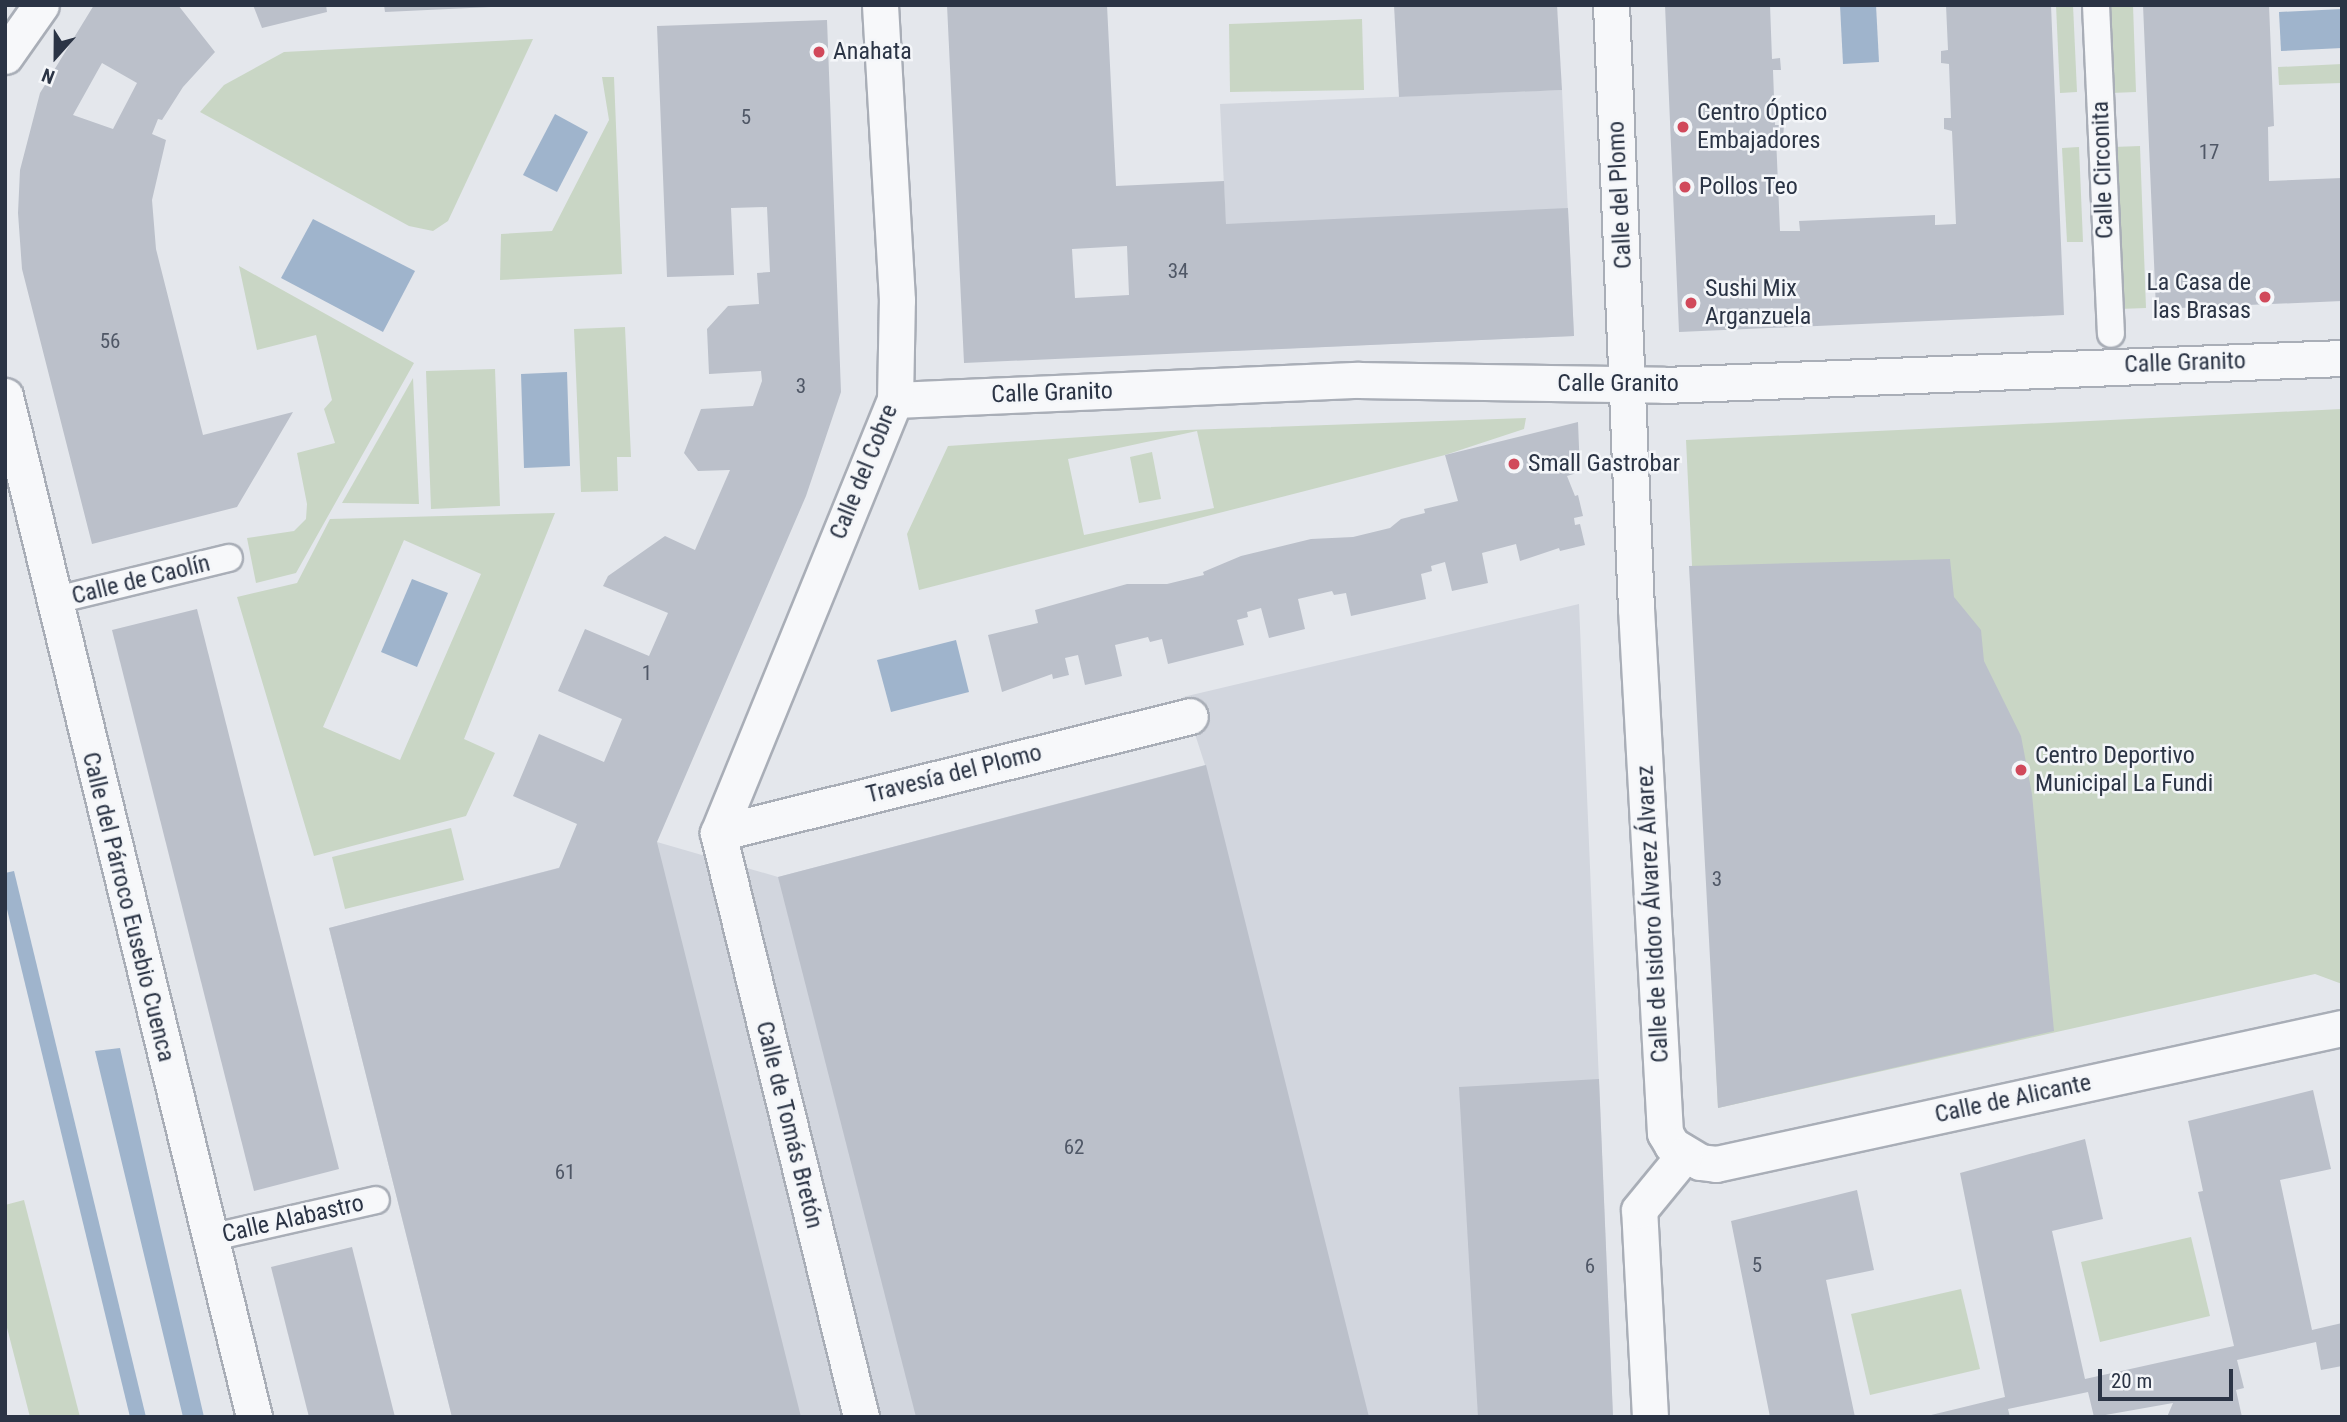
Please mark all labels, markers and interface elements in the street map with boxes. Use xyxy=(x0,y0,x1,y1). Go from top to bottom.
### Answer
north arrow xyxy=(21,21,91,91)
place label: Anahata xyxy=(833,38,912,66)
marker: Anahata xyxy=(811,44,827,60)
text: N xyxy=(39,63,58,89)
place label: Centro Óptico Embajadores xyxy=(1697,99,1827,155)
street label: Calle Circonita xyxy=(2086,101,2120,239)
house number: 5 xyxy=(741,104,751,130)
marker: Centro Óptico Embajadores xyxy=(1675,119,1691,135)
street label: Calle del Plomo xyxy=(1602,120,1638,270)
house number: 17 xyxy=(2199,139,2219,165)
place label: Pollos Teo xyxy=(1699,173,1798,201)
marker: Pollos Teo xyxy=(1677,179,1693,195)
house number: 34 xyxy=(1168,258,1188,284)
place label: La Casa de las Brasas xyxy=(2146,269,2251,325)
place label: Sushi Mix Arganzuela xyxy=(1705,275,1811,331)
marker: La Casa de las Brasas xyxy=(2257,289,2273,305)
marker: Sushi Mix Arganzuela xyxy=(1683,295,1699,311)
house number: 56 xyxy=(100,328,120,354)
street label: Calle Granito xyxy=(2124,346,2246,380)
street label: Calle Granito xyxy=(1557,370,1679,398)
house number: 3 xyxy=(796,373,806,399)
street label: Calle Granito xyxy=(991,376,1113,410)
street label: Calle del Cobre xyxy=(824,400,904,544)
place label: Small Gastrobar xyxy=(1528,450,1680,478)
marker: Small Gastrobar xyxy=(1506,456,1522,472)
street label: Calle de Caolín xyxy=(69,549,213,611)
house number: 1 xyxy=(642,660,652,686)
street label: Travesía del Plomo xyxy=(863,738,1045,810)
place label: Centro Deportivo Municipal La Fundi xyxy=(2035,742,2213,798)
street label: Calle del Párroco Eusebio Cuenca xyxy=(76,749,180,1065)
marker: Centro Deportivo Municipal La Fundi xyxy=(2013,762,2029,778)
street label: Calle de Isidoro Álvarez Álvarez xyxy=(1631,765,1675,1063)
house number: 3 xyxy=(1712,866,1722,892)
street label: Calle de Tomás Bretón xyxy=(749,1018,829,1232)
street label: Calle de Alicante xyxy=(1932,1068,2094,1130)
house number: 62 xyxy=(1064,1134,1084,1160)
house number: 61 xyxy=(555,1159,575,1185)
street label: Calle Alabastro xyxy=(219,1189,367,1249)
house number: 5 xyxy=(1752,1252,1762,1278)
house number: 6 xyxy=(1585,1253,1595,1279)
scale bar xyxy=(2102,1356,2237,1400)
text: 20 m xyxy=(2111,1369,2152,1393)

